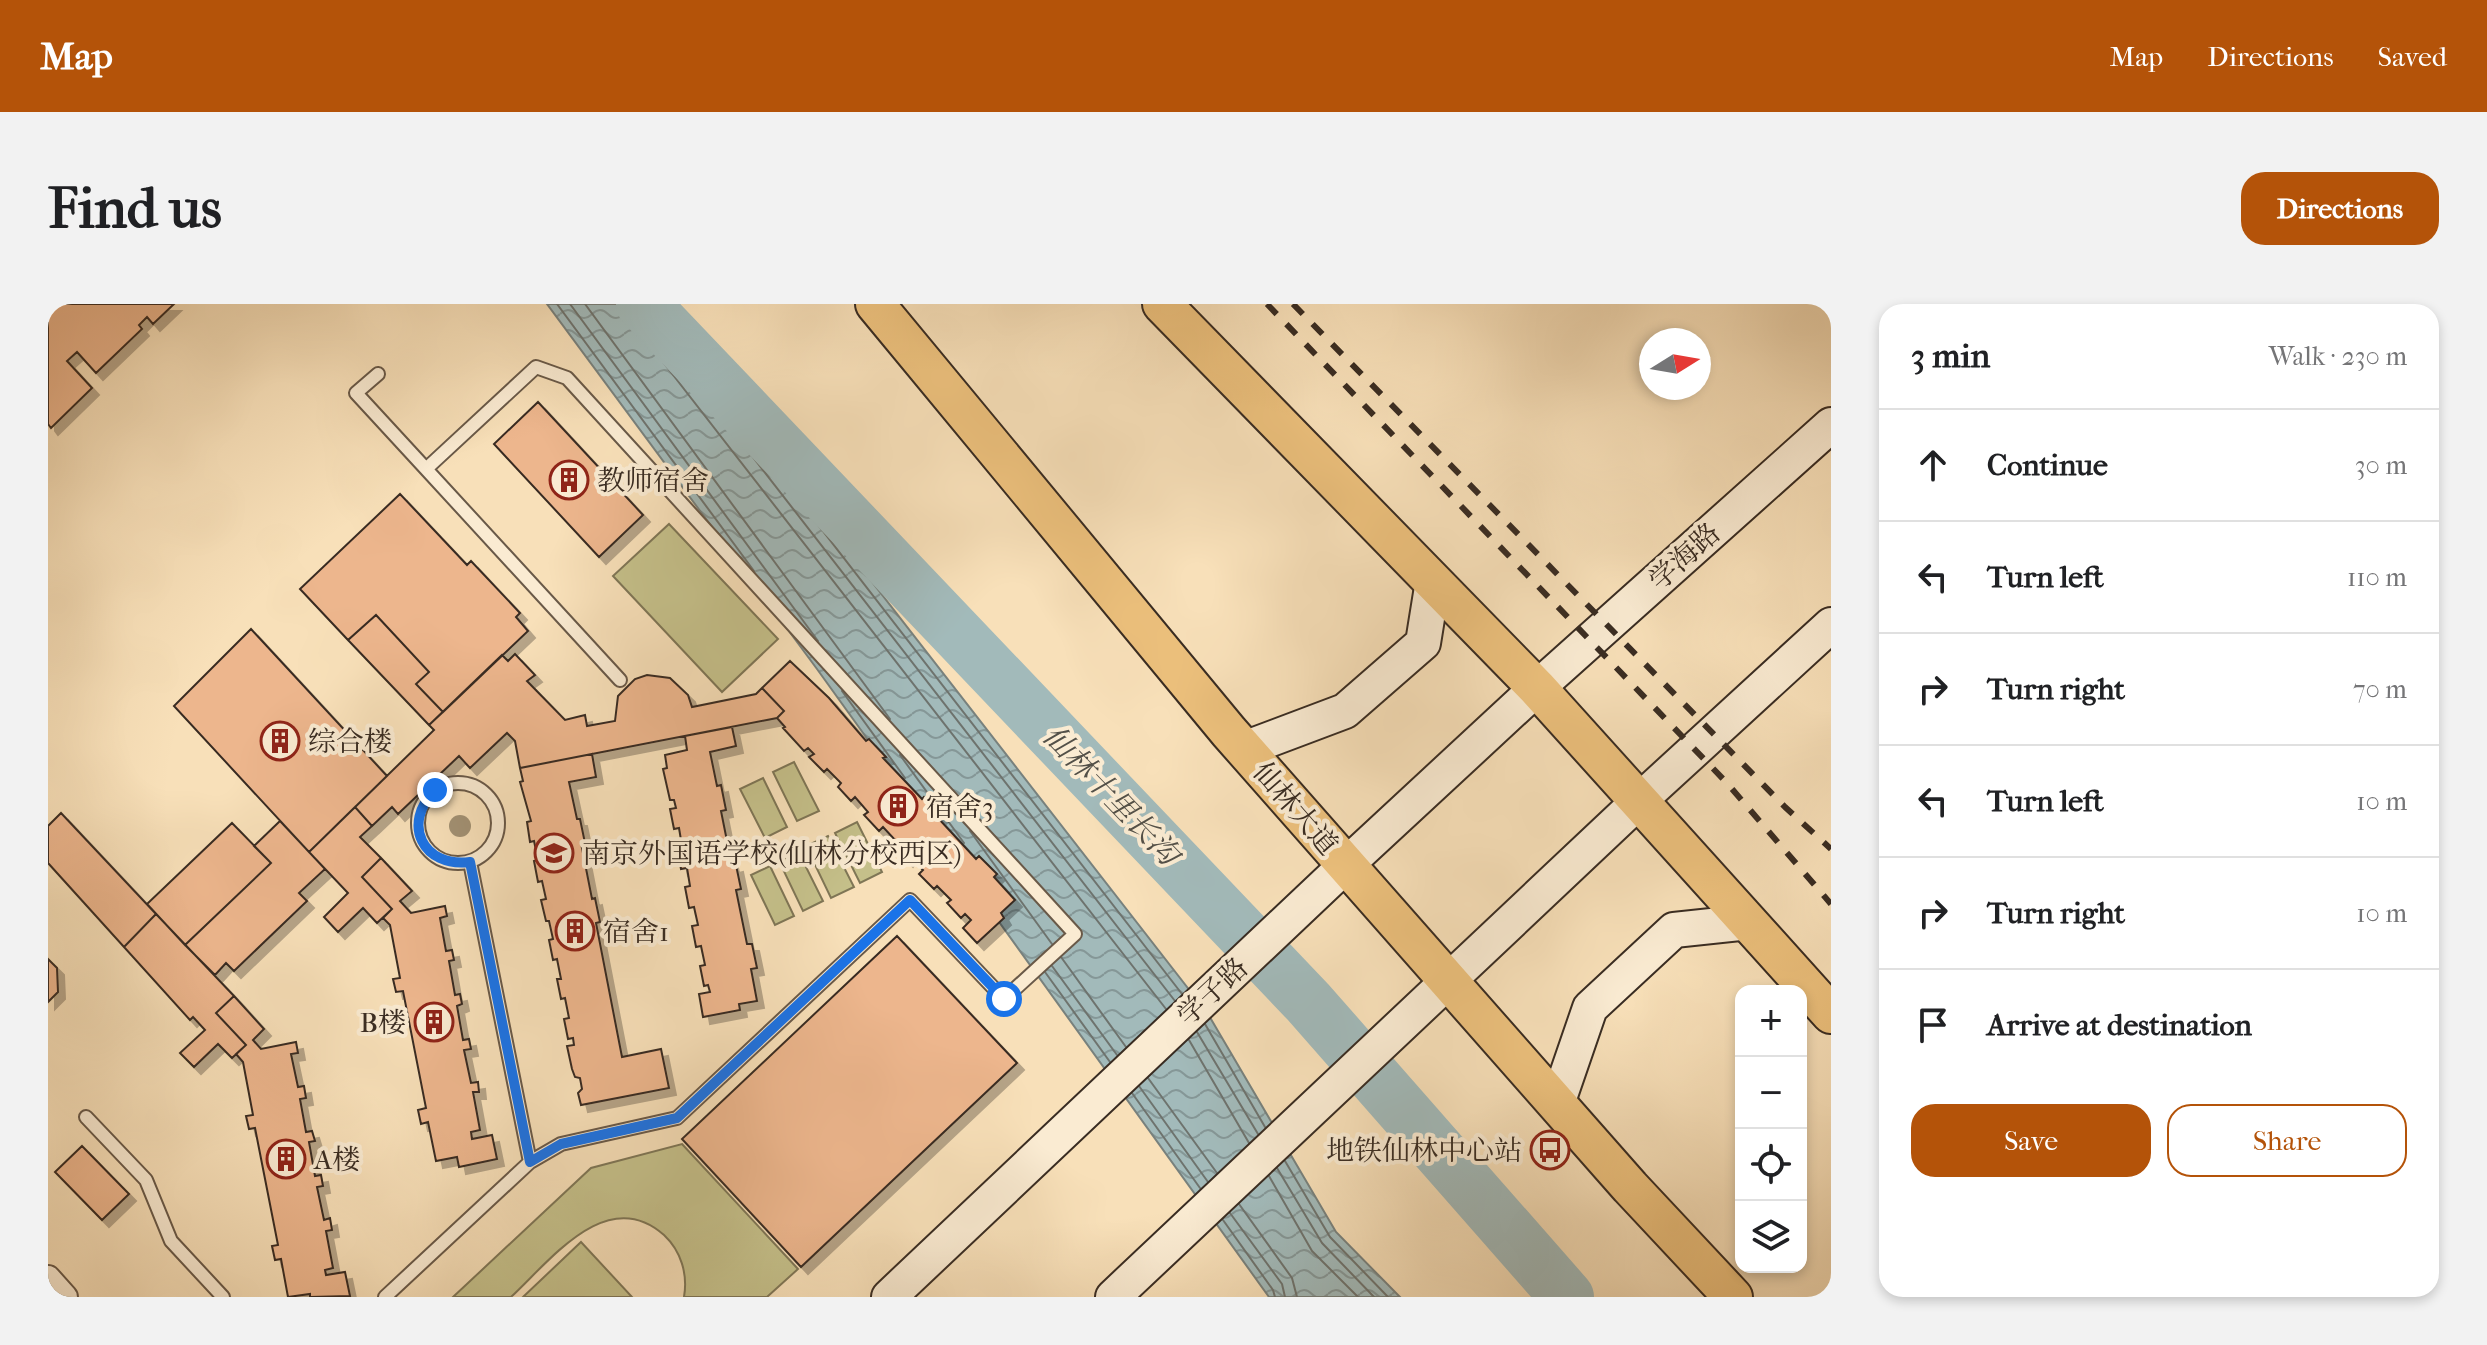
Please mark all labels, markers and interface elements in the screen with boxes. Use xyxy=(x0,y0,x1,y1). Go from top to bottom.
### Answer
text: Map xyxy=(40,34,113,79)
text: Map xyxy=(2110,40,2163,73)
text: Directions xyxy=(2207,40,2334,73)
text: Saved xyxy=(2378,40,2447,73)
button: Directions xyxy=(2241,172,2439,245)
text: Find us xyxy=(48,176,222,241)
north arrow xyxy=(1639,328,1711,400)
text: 3 min xyxy=(1911,336,1990,376)
text: Walk · 230 m xyxy=(2269,341,2407,372)
icon: ahead xyxy=(1911,443,1955,487)
text: Continue xyxy=(1987,448,2108,483)
text: 30 m xyxy=(2355,450,2407,481)
building icon: 教师宿舍 xyxy=(548,459,590,501)
place label: 教师宿舍 xyxy=(597,464,709,497)
street label: 学海路 xyxy=(1642,516,1727,597)
icon: left xyxy=(1911,555,1955,599)
text: Turn left xyxy=(1987,560,2104,595)
text: 110 m xyxy=(2347,562,2407,593)
icon: right xyxy=(1911,667,1955,711)
text: Turn right xyxy=(1987,672,2125,707)
text: 70 m xyxy=(2353,674,2407,705)
water label: 仙林十里长沟 xyxy=(1036,718,1189,875)
building icon: 综合楼 xyxy=(259,720,301,762)
place label: 综合楼 xyxy=(308,725,392,758)
street label: 仙林大道 xyxy=(1246,755,1345,861)
route end xyxy=(417,772,453,808)
icon: left xyxy=(1911,779,1955,823)
text: Turn left xyxy=(1987,784,2104,819)
building icon: 宿舍3 xyxy=(877,785,919,827)
text: 10 m xyxy=(2356,786,2407,817)
place label: 宿舍3 xyxy=(926,790,994,823)
school or university icon: 南京外国语学校(仙林分校西区) xyxy=(533,832,575,874)
place label: 南京外国语学校(仙林分校西区) xyxy=(582,837,962,870)
icon: right xyxy=(1911,891,1955,935)
text: Turn right xyxy=(1987,896,2125,931)
text: 10 m xyxy=(2356,898,2407,929)
building icon: 宿舍1 xyxy=(554,910,596,952)
place label: 宿舍1 xyxy=(603,915,669,948)
street label: 学子路 xyxy=(1170,951,1254,1032)
route start xyxy=(986,981,1022,1017)
map controls xyxy=(1735,985,1807,1273)
button: + xyxy=(1735,985,1807,1057)
building icon: B楼 xyxy=(413,1001,455,1043)
icon: arrive xyxy=(1911,1003,1955,1047)
place label: B楼 xyxy=(360,1006,406,1039)
text: Arrive at destination xyxy=(1987,1008,2252,1043)
button: − xyxy=(1735,1057,1807,1129)
button: Save xyxy=(1911,1104,2151,1177)
button: Share xyxy=(2167,1104,2407,1177)
bus stop icon: 地铁仙林中心站 xyxy=(1529,1129,1571,1171)
button: locate xyxy=(1735,1129,1807,1201)
place label: 地铁仙林中心站 xyxy=(1326,1134,1522,1167)
building icon: A楼 xyxy=(265,1138,307,1180)
place label: A楼 xyxy=(313,1143,360,1176)
button: layers xyxy=(1735,1201,1807,1273)

